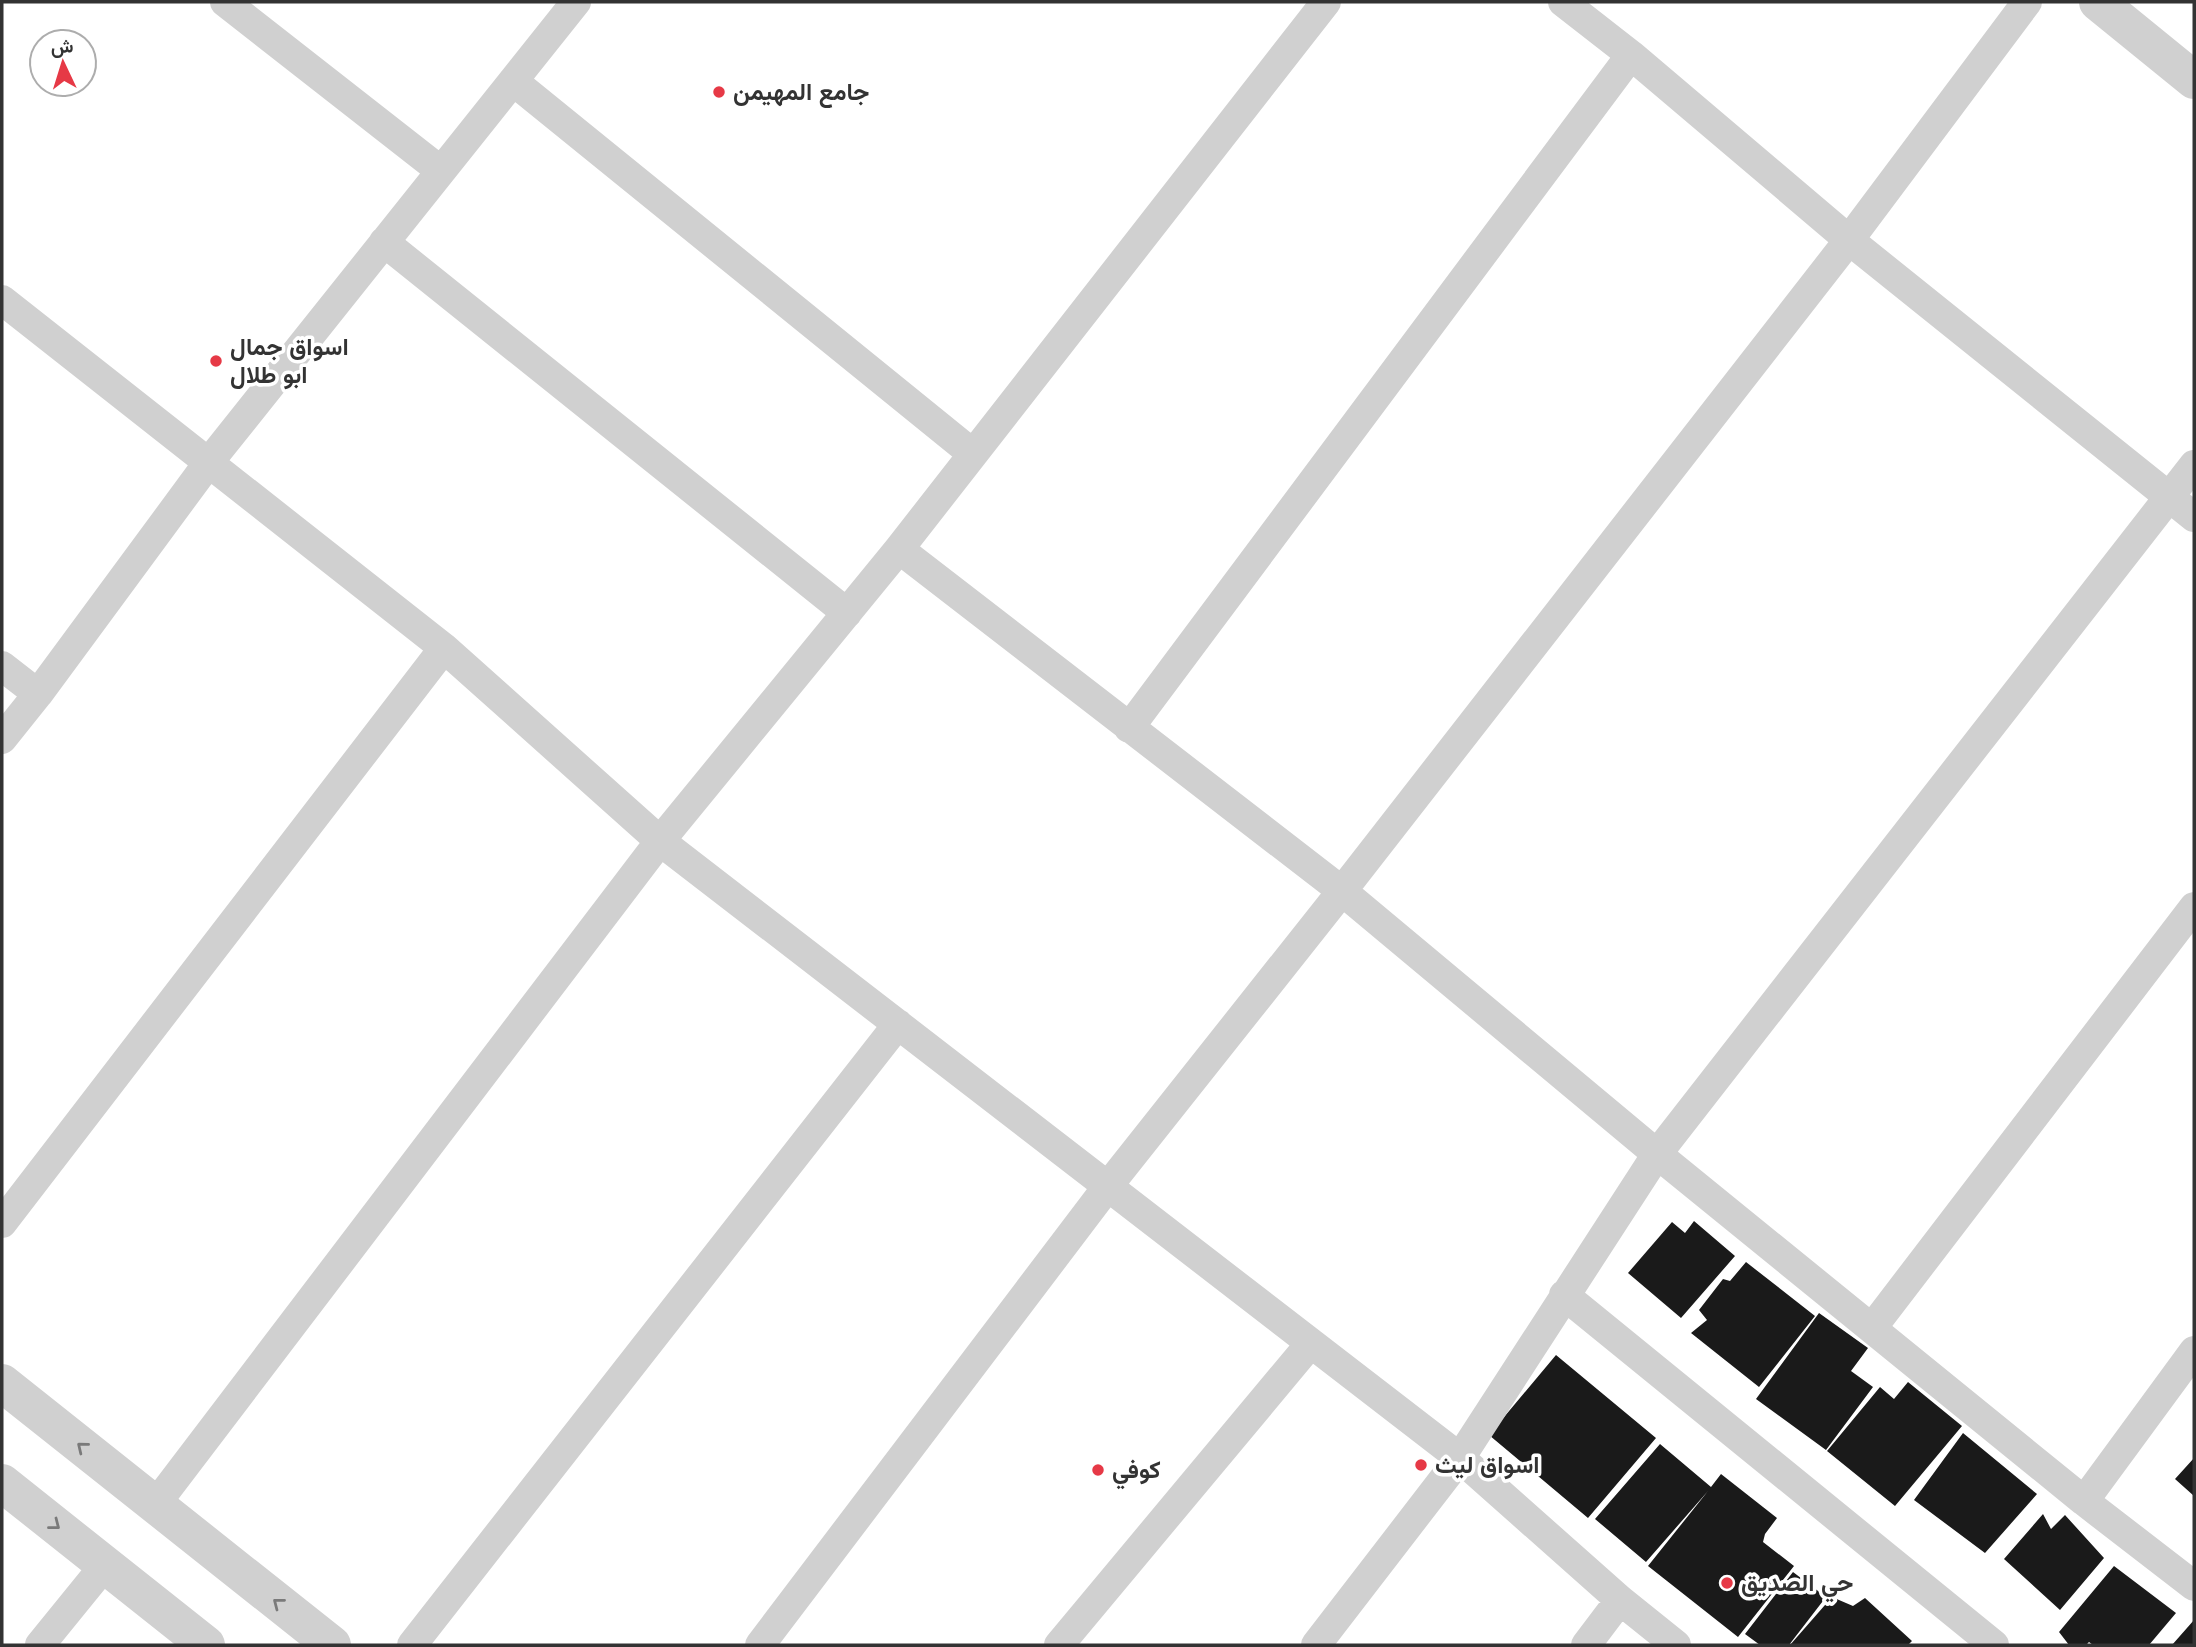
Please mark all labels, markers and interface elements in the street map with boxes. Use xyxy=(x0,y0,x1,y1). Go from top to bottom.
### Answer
north arrow xyxy=(28,28,98,98)
text: ش xyxy=(50,33,74,59)
place label: جامع المهيمن xyxy=(733,76,869,109)
marker: جامع المهيمن xyxy=(711,84,727,100)
place label: اسواق جمال ابو طلال xyxy=(230,331,349,390)
marker: اسواق جمال ابو طلال xyxy=(208,353,224,369)
one-way arrow xyxy=(78,1443,91,1455)
place label: اسواق ليث xyxy=(1435,1449,1540,1480)
place label: كوفي xyxy=(1112,1454,1161,1490)
marker: اسواق ليث xyxy=(1413,1457,1429,1473)
marker: كوفي xyxy=(1090,1462,1106,1478)
one-way arrow xyxy=(47,1517,60,1529)
place label: حي الصديق xyxy=(1741,1567,1853,1603)
marker: حي الصديق xyxy=(1719,1575,1735,1591)
one-way arrow xyxy=(274,1598,286,1611)

